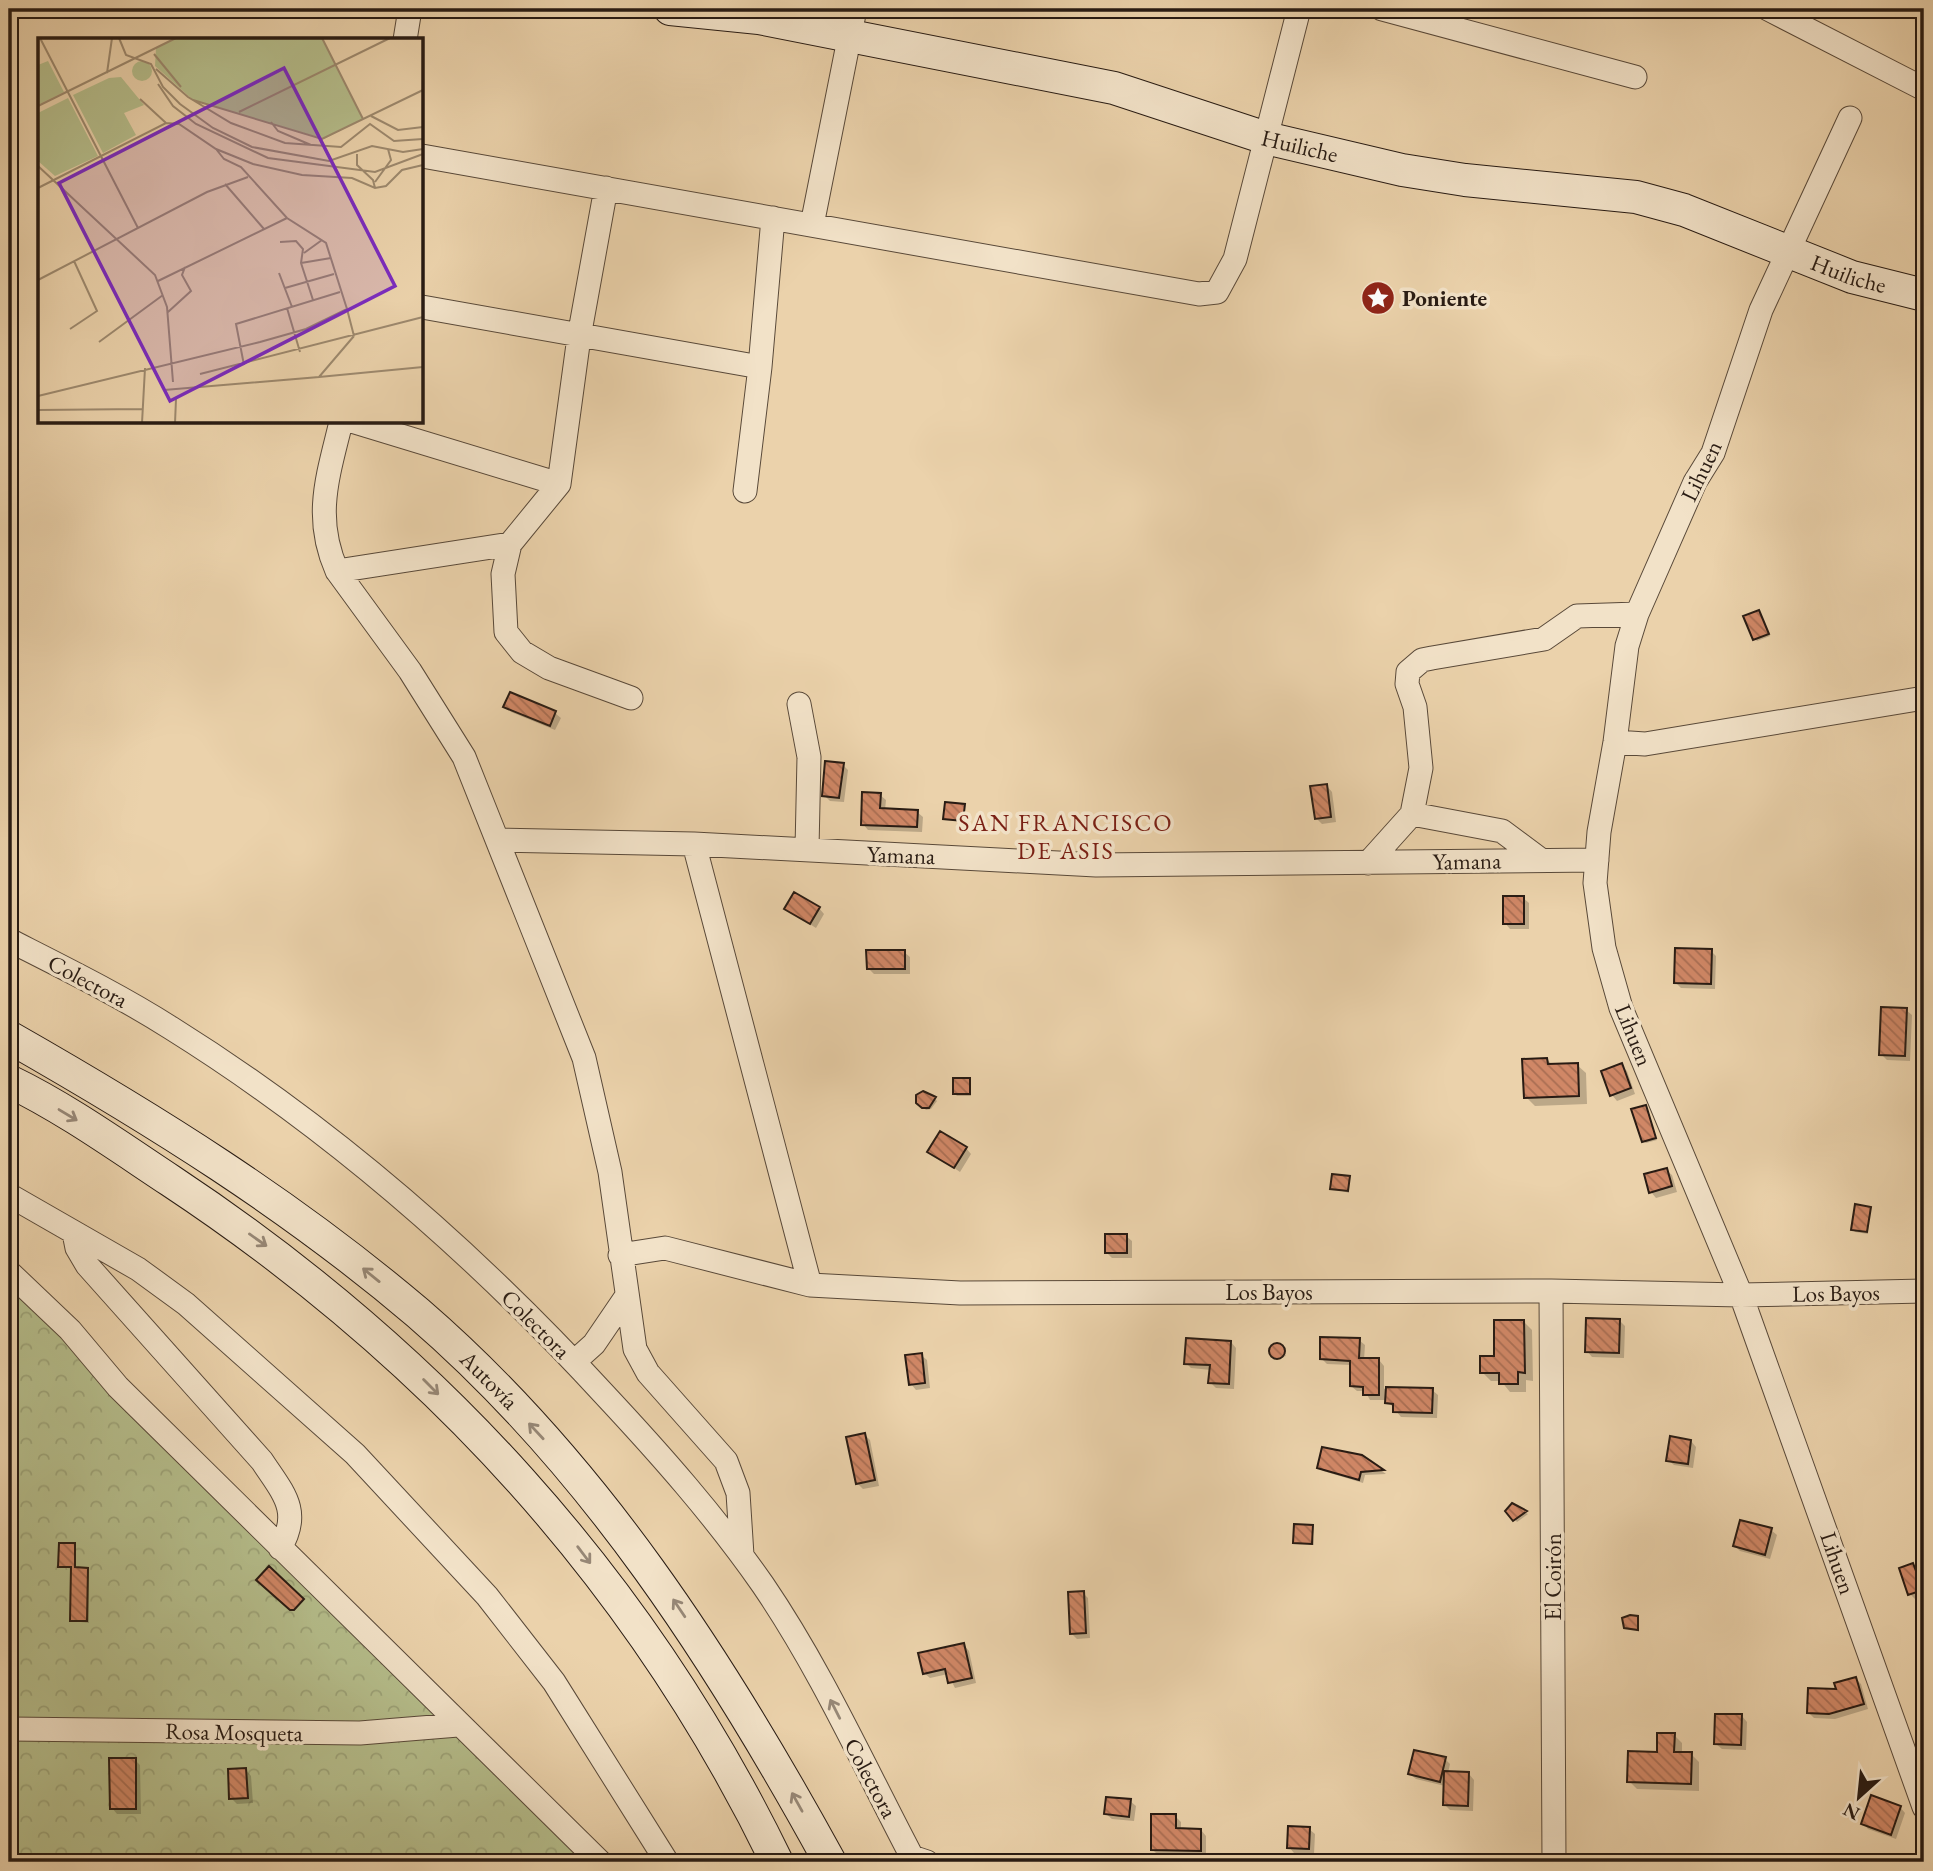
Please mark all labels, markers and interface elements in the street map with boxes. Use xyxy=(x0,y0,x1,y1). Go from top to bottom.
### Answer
inset map xyxy=(38,38,424,424)
street label: Huiliche xyxy=(1258,122,1341,169)
street label: Huiliche xyxy=(1806,247,1889,300)
place icon: Poniente xyxy=(1359,279,1397,317)
place label: Poniente xyxy=(1402,283,1488,313)
street label: Lihuen xyxy=(1673,436,1729,506)
district label: SAN FRANCISCO DE ASIS xyxy=(958,807,1174,866)
street label: Yamana xyxy=(866,839,937,871)
street label: Yamana xyxy=(1432,845,1502,877)
street label: Colectora xyxy=(43,947,134,1015)
street label: Lihuen xyxy=(1608,1000,1660,1070)
one-way arrow xyxy=(57,1108,77,1122)
one-way arrow xyxy=(247,1233,267,1247)
one-way arrow xyxy=(363,1267,381,1283)
street label: Los Bayos xyxy=(1225,1277,1313,1307)
street label: Los Bayos xyxy=(1792,1277,1880,1309)
street label: Colectora xyxy=(495,1283,578,1366)
street label: Autovía xyxy=(453,1343,526,1416)
one-way arrow xyxy=(423,1378,440,1395)
one-way arrow xyxy=(528,1423,545,1440)
street label: Lihuen xyxy=(1813,1528,1863,1598)
street label: El Coirón xyxy=(1538,1533,1568,1621)
one-way arrow xyxy=(577,1545,591,1564)
one-way arrow xyxy=(671,1599,686,1618)
one-way arrow xyxy=(827,1699,841,1720)
street label: Rosa Mosqueta xyxy=(165,1716,304,1748)
street label: Colectora xyxy=(837,1733,905,1824)
north arrow xyxy=(1825,1762,1895,1832)
one-way arrow xyxy=(790,1793,804,1813)
text: N xyxy=(1838,1797,1864,1826)

